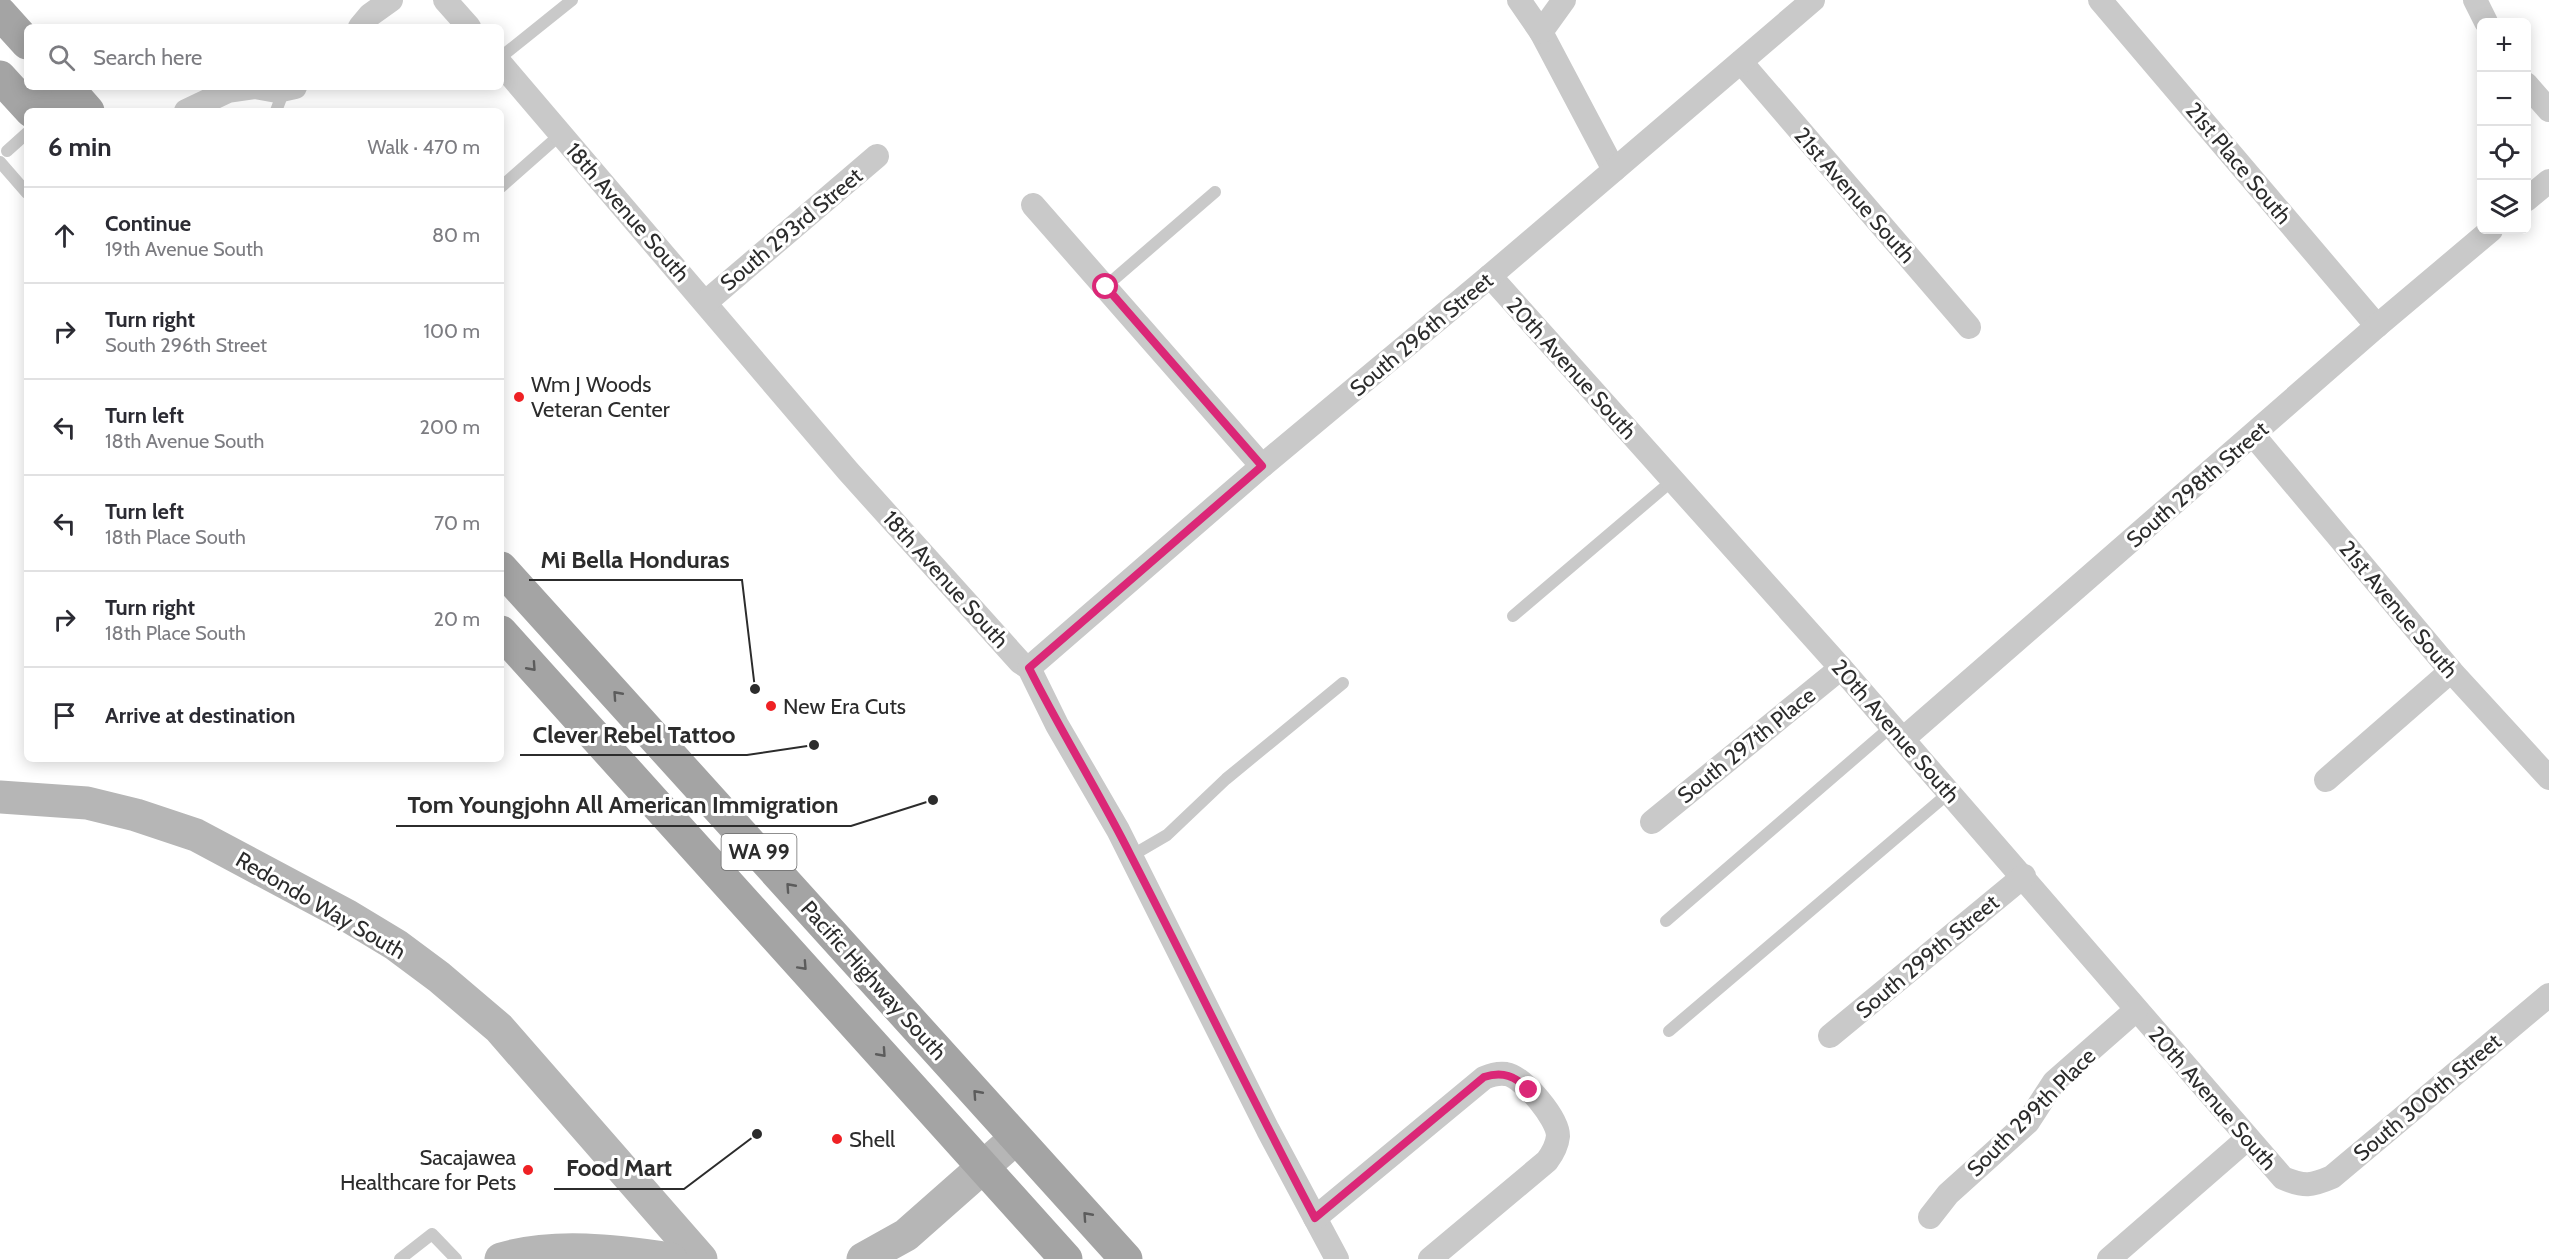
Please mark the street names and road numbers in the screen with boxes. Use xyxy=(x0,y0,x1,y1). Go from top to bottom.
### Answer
street label: 21st Place South xyxy=(2180,97,2297,230)
street label: 21st Avenue South xyxy=(1788,122,1921,269)
street label: 18th Avenue South xyxy=(560,137,695,287)
street label: South 293rd Street xyxy=(715,162,868,297)
street label: South 296th Street xyxy=(1344,266,1499,402)
street label: 20th Avenue South xyxy=(1501,292,1642,445)
street label: South 298th Street xyxy=(2121,415,2274,553)
street label: 18th Avenue South xyxy=(877,505,1014,654)
street label: 21st Avenue South xyxy=(2333,535,2464,683)
street label: 20th Avenue South xyxy=(1826,654,1965,809)
street label: South 297th Place xyxy=(1672,682,1821,809)
road number: WA 99 xyxy=(722,834,796,870)
street label: Redondo Way South xyxy=(231,846,411,965)
street label: South 299th Street xyxy=(1850,888,2005,1024)
street label: Pacific Highway South xyxy=(795,895,952,1066)
street label: 20th Avenue South xyxy=(2143,1021,2282,1176)
street label: South 300th Street xyxy=(2348,1027,2507,1167)
street label: South 299th Place xyxy=(1961,1042,2101,1182)

